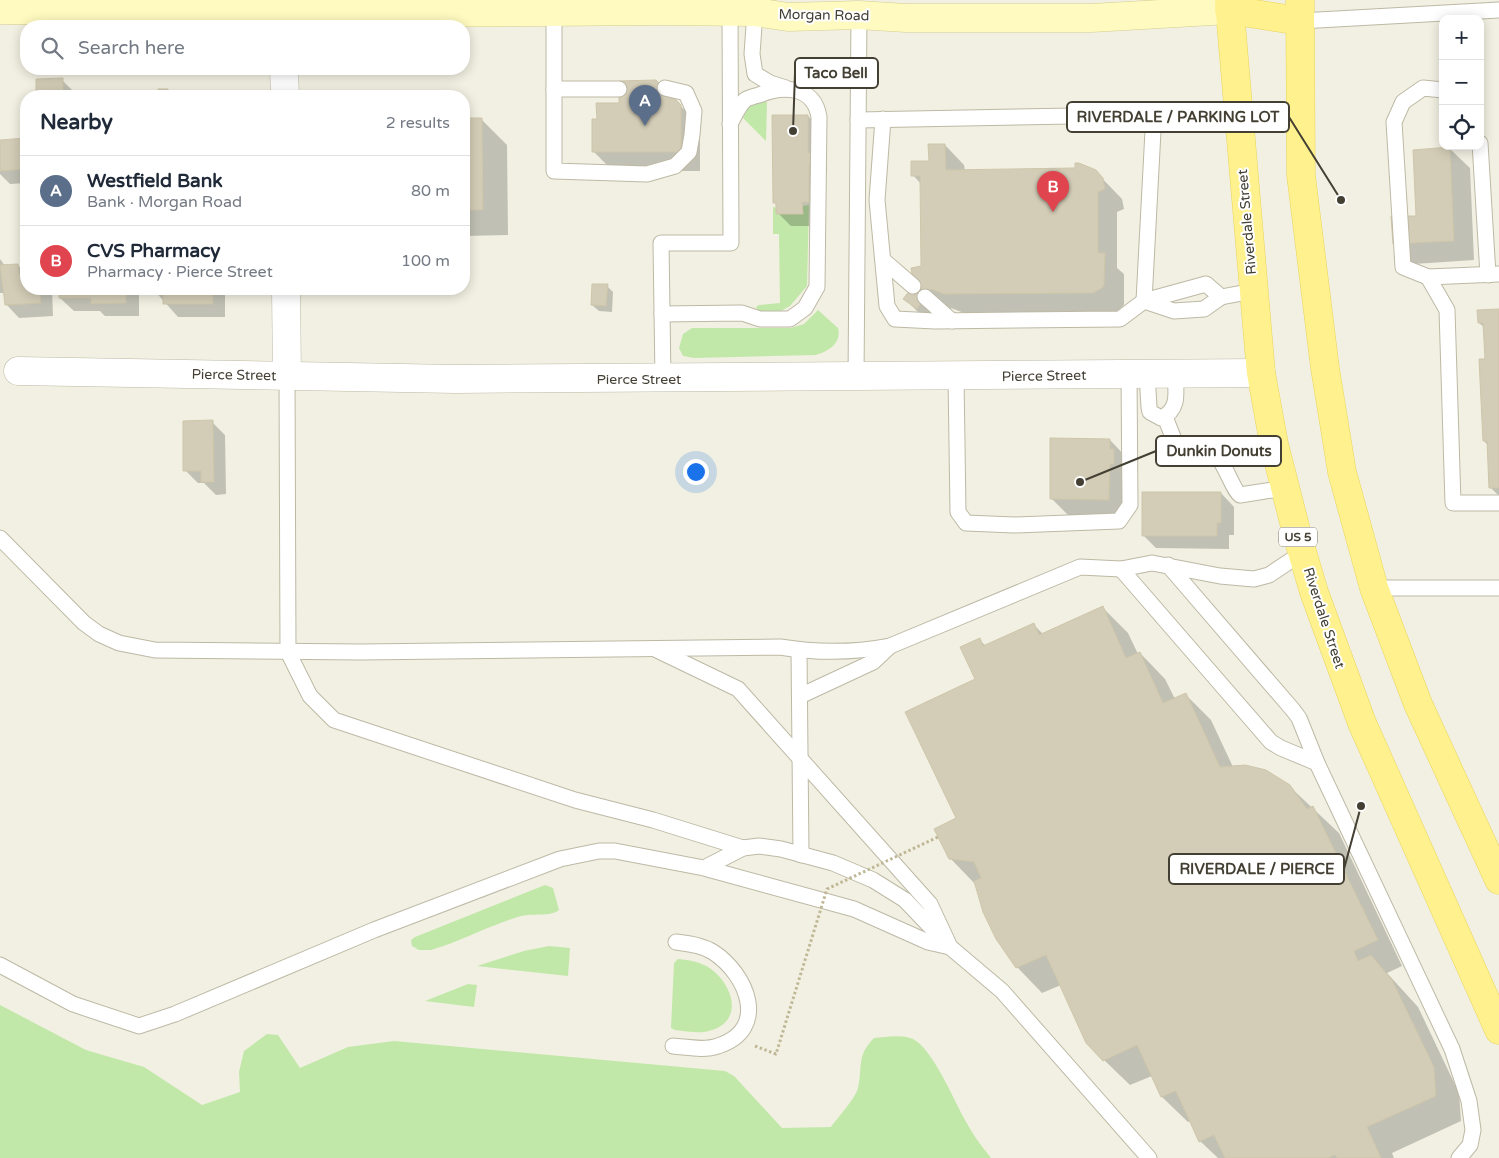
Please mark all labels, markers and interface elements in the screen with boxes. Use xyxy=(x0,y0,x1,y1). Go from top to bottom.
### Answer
street label: Morgan Road xyxy=(778,6,870,24)
map controls xyxy=(1439,15,1484,150)
button: + xyxy=(1439,15,1484,60)
search box xyxy=(20,20,470,75)
icon: search xyxy=(38,34,66,62)
text: Search here xyxy=(78,37,185,59)
callout: Taco Bell xyxy=(795,58,878,88)
button: − xyxy=(1439,60,1484,105)
text: Taco Bell xyxy=(803,64,868,82)
pin: A xyxy=(629,85,661,126)
callout: RIVERDALE / PARKING LOT xyxy=(1067,102,1289,132)
button: locate xyxy=(1439,105,1484,150)
text: RIVERDALE / PARKING LOT xyxy=(1077,108,1280,126)
text: Nearby xyxy=(40,110,113,135)
text: 2 results xyxy=(386,113,450,133)
street label: Riverdale Street xyxy=(1234,168,1260,275)
text: Westfield Bank xyxy=(87,170,223,192)
pin: B xyxy=(1037,171,1069,212)
text: A xyxy=(50,181,62,201)
text: 80 m xyxy=(411,181,450,201)
text: Bank · Morgan Road xyxy=(87,192,242,212)
text: CVS Pharmacy xyxy=(87,240,221,262)
text: B xyxy=(50,251,62,271)
text: 100 m xyxy=(401,251,450,271)
text: Pharmacy · Pierce Street xyxy=(87,262,273,282)
street label: Pierce Street xyxy=(191,366,277,384)
street label: Pierce Street xyxy=(1001,367,1087,385)
street label: Pierce Street xyxy=(597,371,682,388)
callout: Dunkin Donuts xyxy=(1156,436,1281,466)
text: Dunkin Donuts xyxy=(1166,442,1272,460)
your location xyxy=(683,459,709,485)
road number: US 5 xyxy=(1279,528,1317,546)
street label: Riverdale Street xyxy=(1300,565,1349,671)
callout: RIVERDALE / PIERCE xyxy=(1169,854,1344,884)
text: RIVERDALE / PIERCE xyxy=(1179,860,1335,878)

